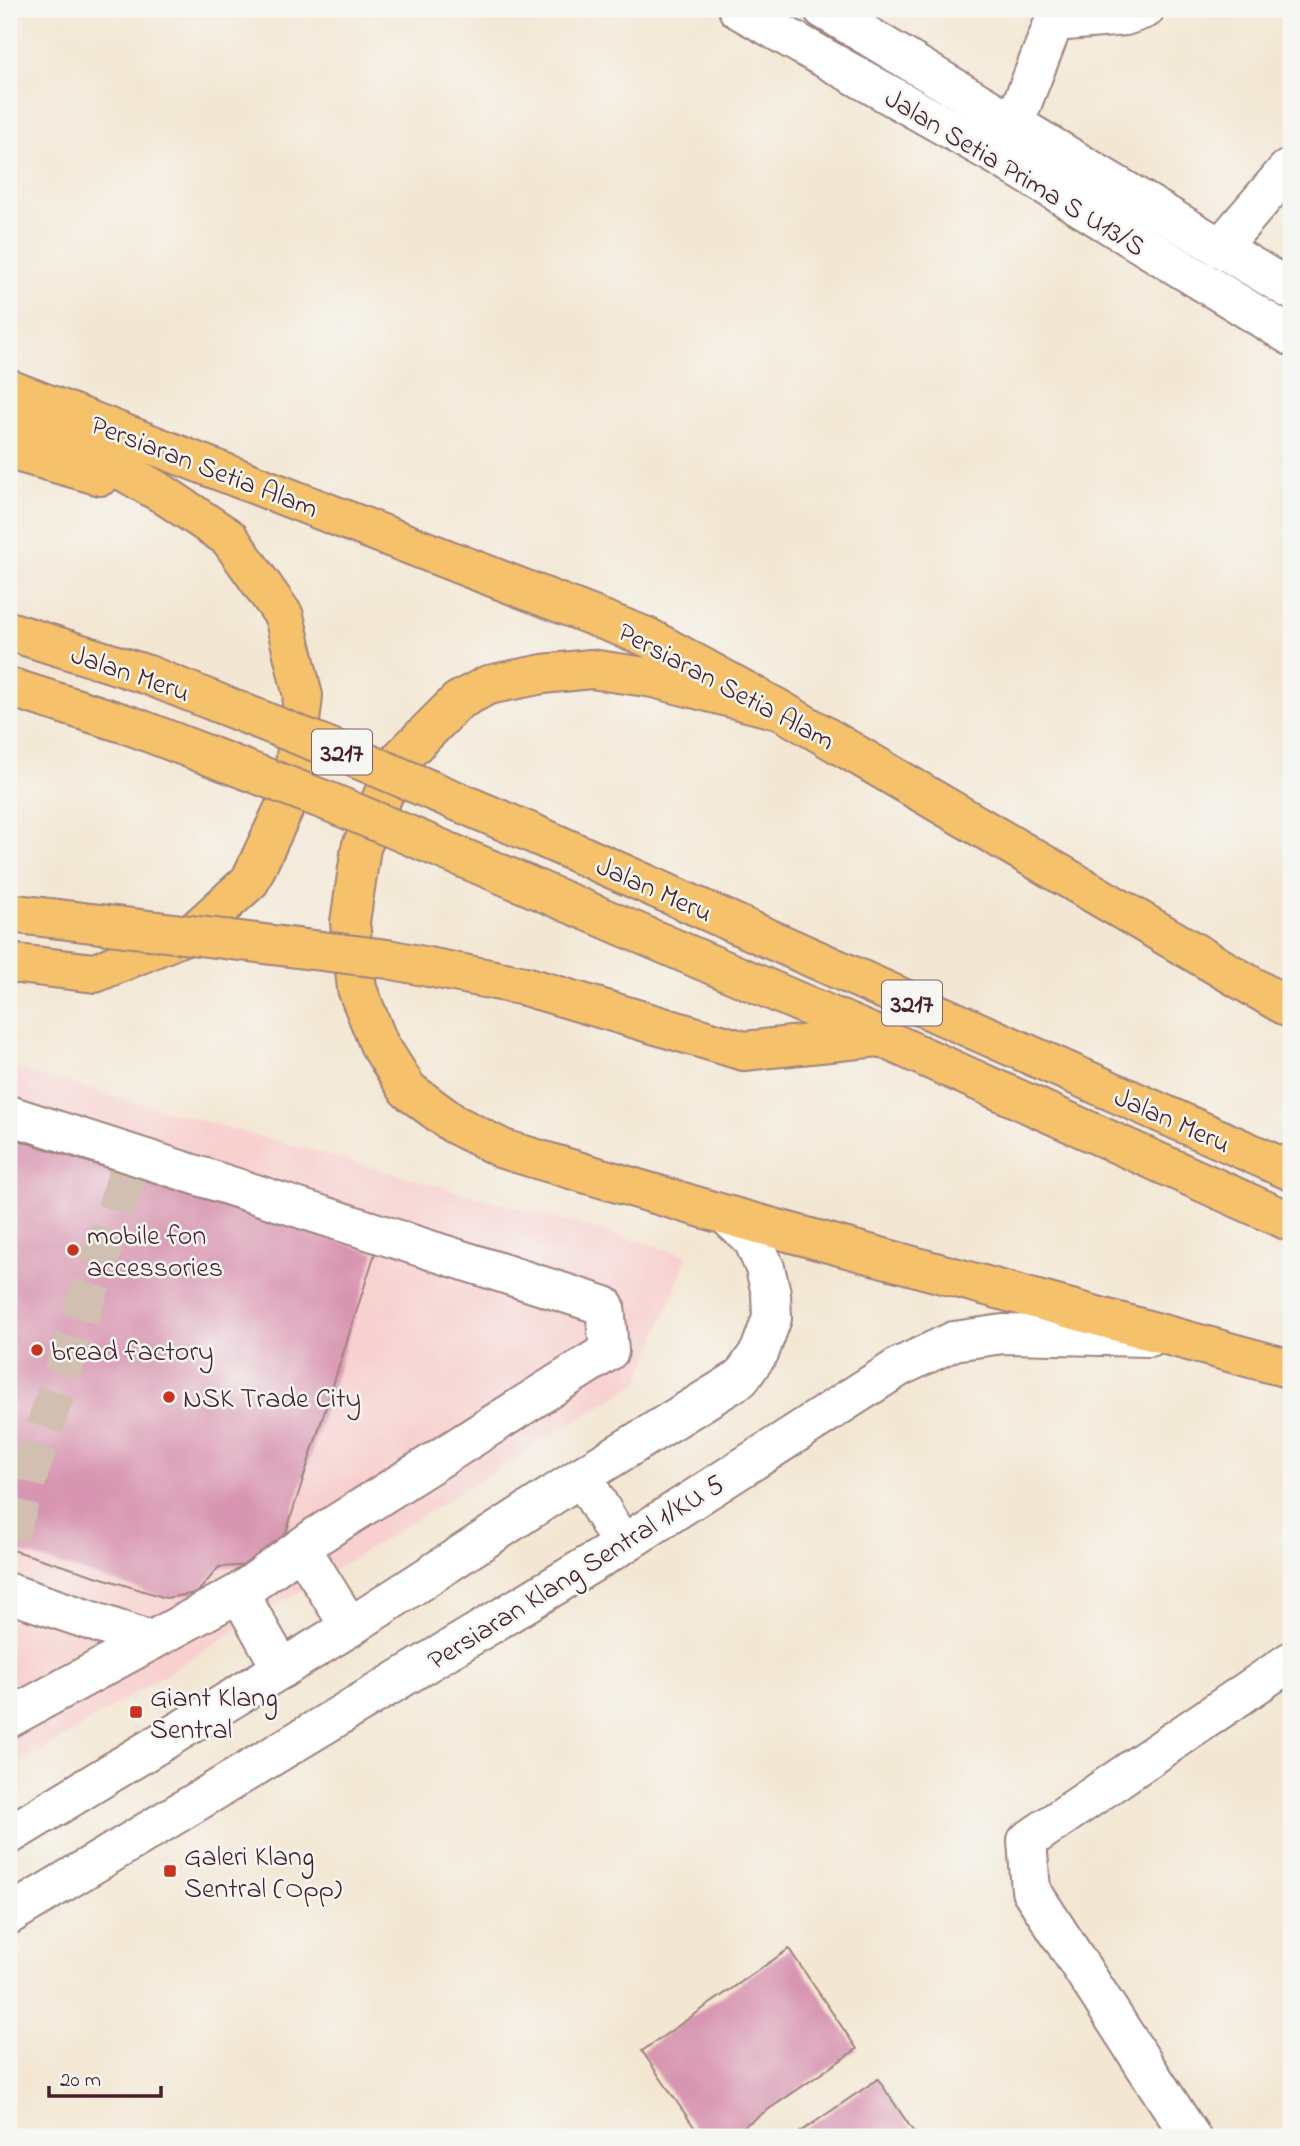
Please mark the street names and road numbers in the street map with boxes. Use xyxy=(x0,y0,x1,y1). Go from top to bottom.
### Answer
street label: Jalan Setia Prima S U13/S xyxy=(876,80,1153,268)
street label: Persiaran Setia Alam xyxy=(84,406,323,531)
street label: Persiaran Setia Alam xyxy=(609,613,841,763)
street label: Jalan Meru xyxy=(65,636,195,715)
road number: 3217 xyxy=(312,730,372,774)
street label: Jalan Meru xyxy=(589,847,718,935)
road number: 3217 xyxy=(882,980,942,1026)
street label: Jalan Meru xyxy=(1107,1078,1236,1166)
street label: Persiaran Klang Sentral 1/KU 5 xyxy=(421,1466,733,1682)

